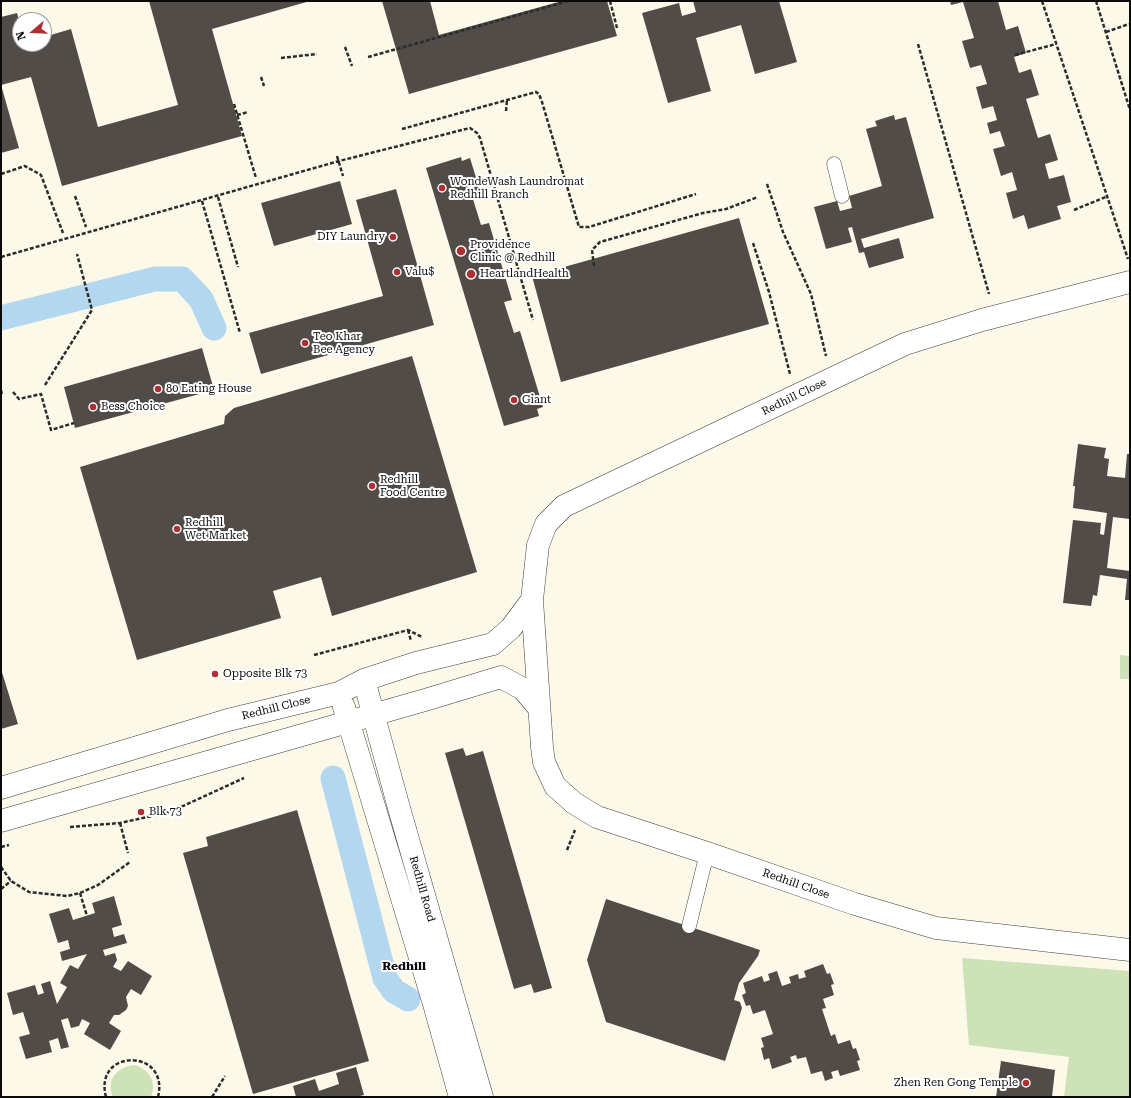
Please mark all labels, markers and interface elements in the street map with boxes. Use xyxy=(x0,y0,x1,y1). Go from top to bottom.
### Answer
north arrow xyxy=(12,12,52,52)
text: N xyxy=(14,30,29,42)
place label: WondeWash Laundromat Redhill Branch xyxy=(450,175,584,201)
marker: WondeWash Laundromat Redhill Branch xyxy=(437,183,447,193)
place label: DIY Laundry xyxy=(317,230,385,244)
marker: DIY Laundry xyxy=(388,232,398,242)
place label: Providence Clinic @ Redhill xyxy=(470,238,555,264)
marker: Providence Clinic @ Redhill xyxy=(455,245,467,257)
place label: Valu$ xyxy=(405,265,434,279)
marker: Valu$ xyxy=(392,267,402,277)
place label: HeartlandHealth xyxy=(480,267,569,281)
marker: HeartlandHealth xyxy=(465,268,477,280)
place label: Teo Khar Bee Agency xyxy=(313,330,375,356)
marker: Teo Khar Bee Agency xyxy=(300,338,310,348)
street label: Redhill Close xyxy=(760,376,828,418)
place label: 80 Eating House xyxy=(166,382,252,396)
marker: 80 Eating House xyxy=(153,384,163,394)
place label: Giant xyxy=(522,393,551,407)
marker: Giant xyxy=(509,395,519,405)
place label: Bess Choice xyxy=(101,400,165,414)
marker: Bess Choice xyxy=(88,402,98,412)
place label: Redhill Food Centre xyxy=(380,473,445,499)
marker: Redhill Food Centre xyxy=(367,481,377,491)
place label: Redhill Wet Market xyxy=(185,516,246,542)
marker: Redhill Wet Market xyxy=(172,524,182,534)
place label: Opposite Blk 73 xyxy=(223,667,307,681)
marker: Opposite Blk 73 xyxy=(210,669,220,679)
street label: Redhill Close xyxy=(240,693,312,723)
place label: Blk 73 xyxy=(149,805,182,819)
marker: Blk 73 xyxy=(136,807,146,817)
street label: Redhill Road xyxy=(406,855,438,923)
street label: Redhill Close xyxy=(761,866,831,902)
district label: Redhill xyxy=(382,959,426,973)
place label: Zhen Ren Gong Temple xyxy=(894,1076,1018,1090)
marker: Zhen Ren Gong Temple xyxy=(1021,1078,1031,1088)

